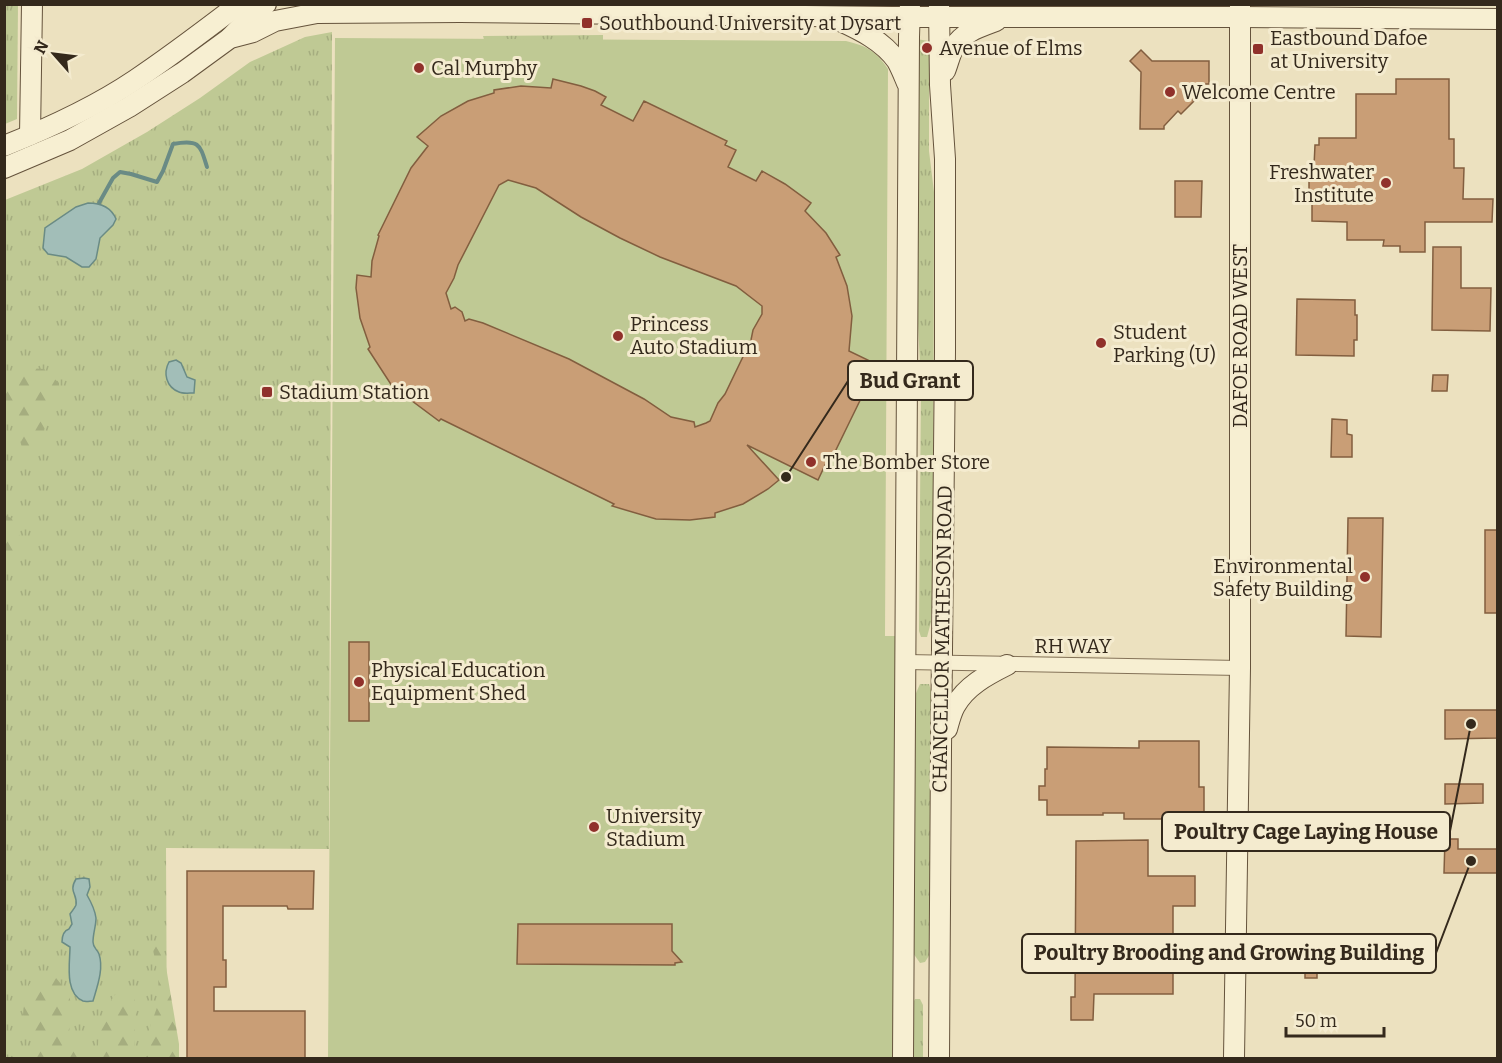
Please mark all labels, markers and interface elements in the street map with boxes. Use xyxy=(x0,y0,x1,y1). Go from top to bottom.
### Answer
place label: Southbound University at Dysart xyxy=(599,11,901,35)
marker: Southbound University at Dysart xyxy=(580,16,594,30)
north arrow xyxy=(24,24,84,84)
place label: Eastbound Dafoe at University xyxy=(1270,26,1428,73)
place label: Avenue of Elms xyxy=(939,36,1083,60)
text: N xyxy=(30,37,52,57)
marker: Avenue of Elms xyxy=(920,41,934,55)
marker: Eastbound Dafoe at University xyxy=(1251,42,1265,56)
place label: Cal Murphy xyxy=(431,56,538,80)
marker: Cal Murphy xyxy=(412,61,426,75)
place label: Welcome Centre xyxy=(1182,80,1336,104)
marker: Welcome Centre xyxy=(1163,85,1177,99)
place label: Freshwater Institute xyxy=(1269,160,1374,207)
marker: Freshwater Institute xyxy=(1379,176,1393,190)
street label: DAFOE ROAD WEST xyxy=(1228,244,1252,428)
place label: Princess Auto Stadium xyxy=(630,312,757,359)
place label: Student Parking (U) xyxy=(1113,320,1216,367)
marker: Princess Auto Stadium xyxy=(611,329,625,343)
marker: Student Parking (U) xyxy=(1094,336,1108,350)
callout: Bud Grant xyxy=(848,361,973,400)
text: Bud Grant xyxy=(859,368,961,394)
place label: Stadium Station xyxy=(279,380,429,404)
marker: Stadium Station xyxy=(260,385,274,399)
place label: The Bomber Store xyxy=(823,450,990,474)
marker: The Bomber Store xyxy=(804,455,818,469)
street label: CHANCELLOR MATHESON ROAD xyxy=(927,485,957,793)
place label: Environmental Safety Building xyxy=(1213,554,1353,601)
marker: Environmental Safety Building xyxy=(1358,570,1372,584)
street label: RH WAY xyxy=(1034,634,1112,658)
place label: Physical Education Equipment Shed xyxy=(371,658,546,705)
marker: Physical Education Equipment Shed xyxy=(352,675,366,689)
place label: University Stadium xyxy=(606,804,702,851)
callout: Poultry Cage Laying House xyxy=(1162,812,1450,851)
text: Poultry Cage Laying House xyxy=(1174,819,1438,845)
marker: University Stadium xyxy=(587,820,601,834)
callout: Poultry Brooding and Growing Building xyxy=(1022,934,1436,973)
text: Poultry Brooding and Growing Building xyxy=(1034,940,1424,966)
scale bar xyxy=(1286,1000,1384,1038)
text: 50 m xyxy=(1295,1010,1337,1032)

